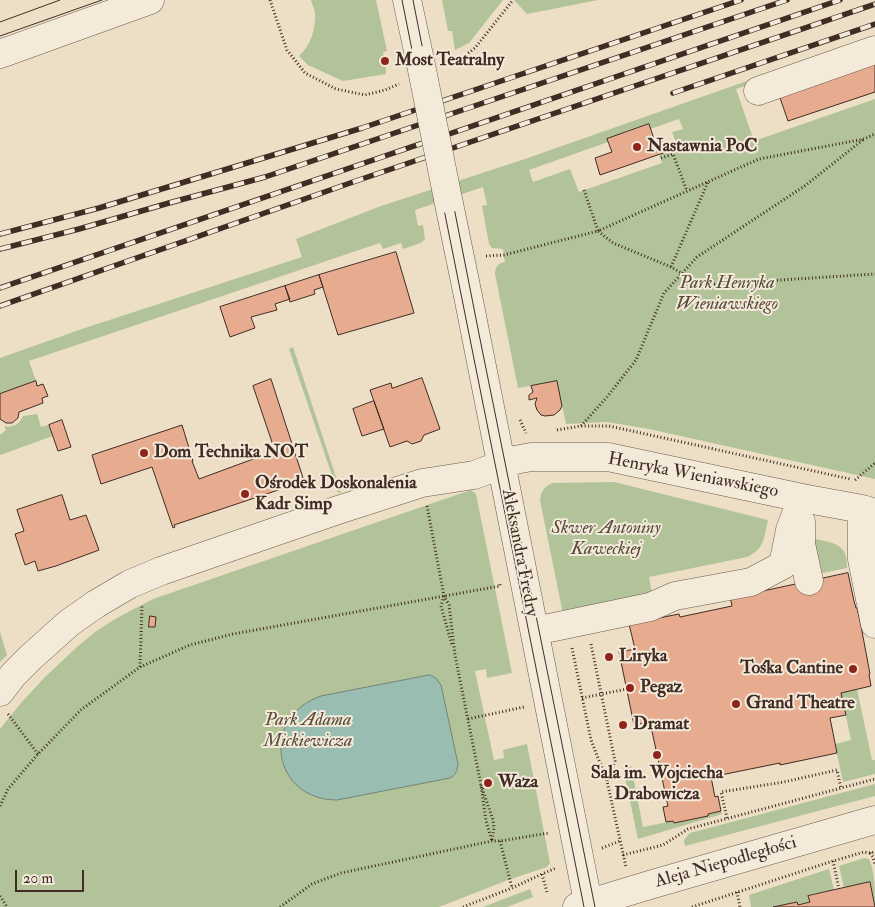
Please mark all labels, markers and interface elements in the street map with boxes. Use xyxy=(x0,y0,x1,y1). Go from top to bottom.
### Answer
place label: Most Teatralny xyxy=(395,50,504,72)
marker: Most Teatralny xyxy=(379,55,391,67)
place label: Nastawnia PoC xyxy=(647,136,758,158)
marker: Nastawnia PoC xyxy=(631,141,643,153)
park label: Park Henryka Wieniawskiego xyxy=(676,273,778,316)
place label: Dom Technika NOT xyxy=(154,442,308,464)
marker: Dom Technika NOT xyxy=(138,447,150,459)
street label: Henryka Wieniawskiego xyxy=(606,449,780,503)
place label: Ośrodek Doskonalenia Kadr Simp xyxy=(255,473,417,516)
street label: Aleksandra Fredry xyxy=(496,487,542,619)
marker: Ośrodek Doskonalenia Kadr Simp xyxy=(239,488,251,500)
park label: Skwer Antoniny Kaweckiej xyxy=(551,518,661,560)
place label: Liryka xyxy=(619,646,667,668)
marker: Liryka xyxy=(603,651,615,663)
place label: Tośka Cantine xyxy=(740,658,843,680)
marker: Tośka Cantine xyxy=(847,663,859,675)
place label: Pegaz xyxy=(640,677,683,699)
marker: Pegaz xyxy=(624,682,636,694)
place label: Grand Theatre xyxy=(746,693,855,715)
marker: Grand Theatre xyxy=(730,698,742,710)
park label: Park Adama Mickiewicza xyxy=(264,710,352,752)
place label: Dramat xyxy=(633,714,689,736)
marker: Dramat xyxy=(617,719,629,731)
marker: Sala im. Wojciecha Drabowicza xyxy=(651,749,663,761)
place label: Sala im. Wojciecha Drabowicza xyxy=(591,763,723,806)
place label: Waza xyxy=(498,772,538,794)
marker: Waza xyxy=(482,777,494,789)
street label: Aleja Niepodległości xyxy=(653,832,799,894)
scale bar xyxy=(18,860,86,892)
text: 20 m xyxy=(23,869,53,888)

